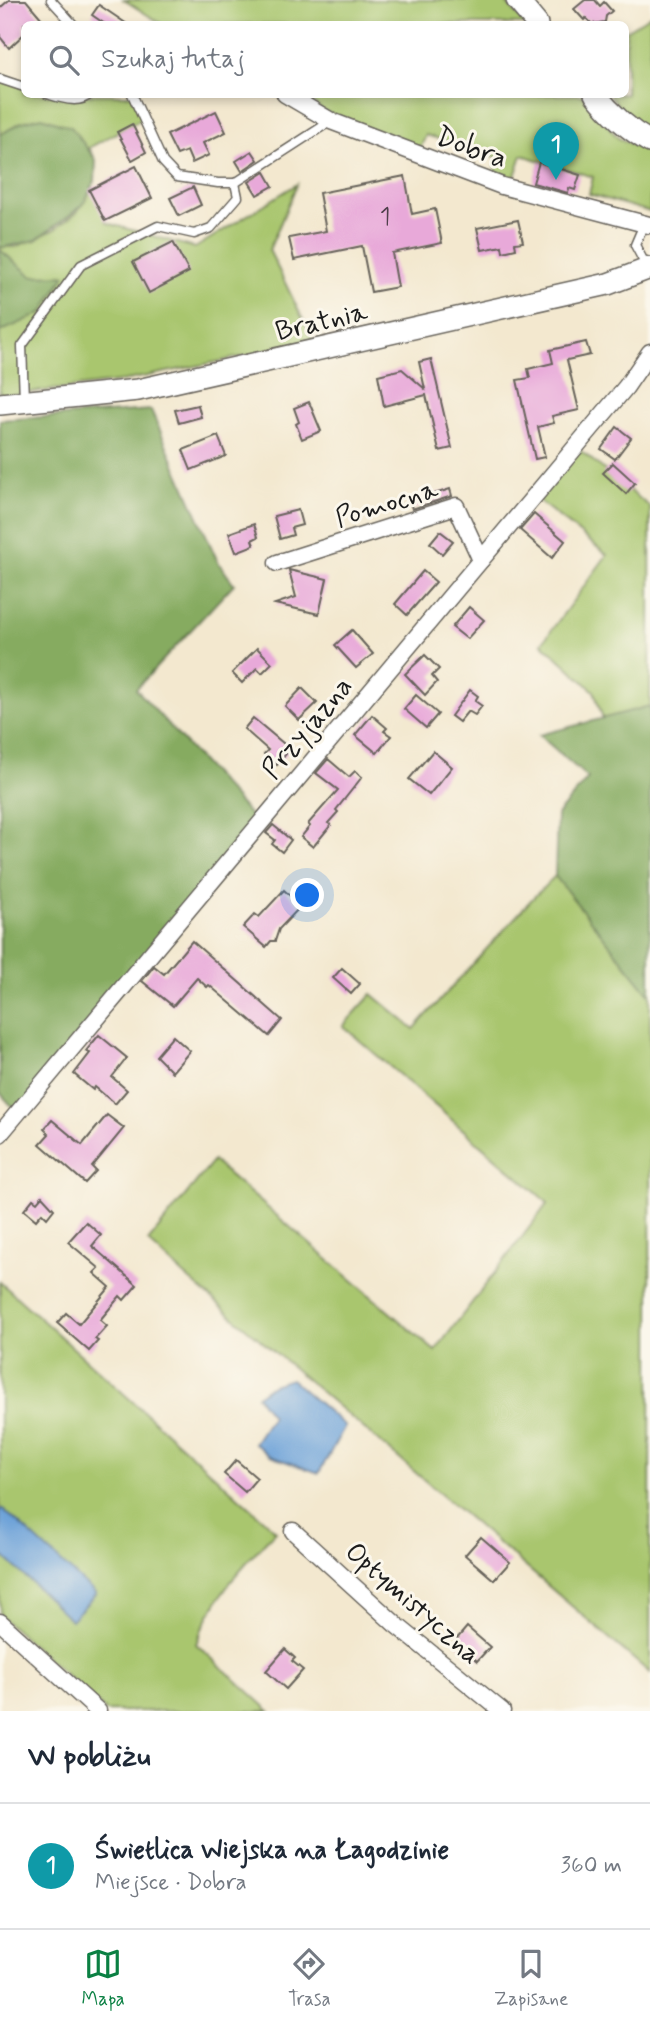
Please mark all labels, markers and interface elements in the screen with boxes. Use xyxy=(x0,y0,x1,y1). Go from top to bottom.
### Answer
search box xyxy=(21,21,629,98)
icon: search xyxy=(45,41,83,79)
text: Szukaj tutaj xyxy=(101,43,245,77)
street label: Dobra xyxy=(430,118,512,178)
pin: 1 xyxy=(533,122,579,180)
house number: 1 xyxy=(380,202,390,233)
street label: Bratnia xyxy=(272,294,371,351)
street label: Pomocna xyxy=(331,471,443,537)
street label: Przyjazna xyxy=(254,670,362,788)
your location xyxy=(290,878,324,912)
street label: Optymistyczna xyxy=(336,1534,488,1673)
text: W pobliżu xyxy=(28,1737,151,1776)
text: Świetlica Wiejska na Łagodzinie xyxy=(95,1834,449,1868)
text: 1 xyxy=(46,1851,56,1881)
text: 360 m xyxy=(561,1851,622,1881)
text: Miejsce · Dobra xyxy=(95,1868,247,1898)
tab: Mapa xyxy=(82,1945,125,2012)
tab: Trasa xyxy=(288,1945,331,2012)
tab: Zapisane xyxy=(494,1945,568,2012)

